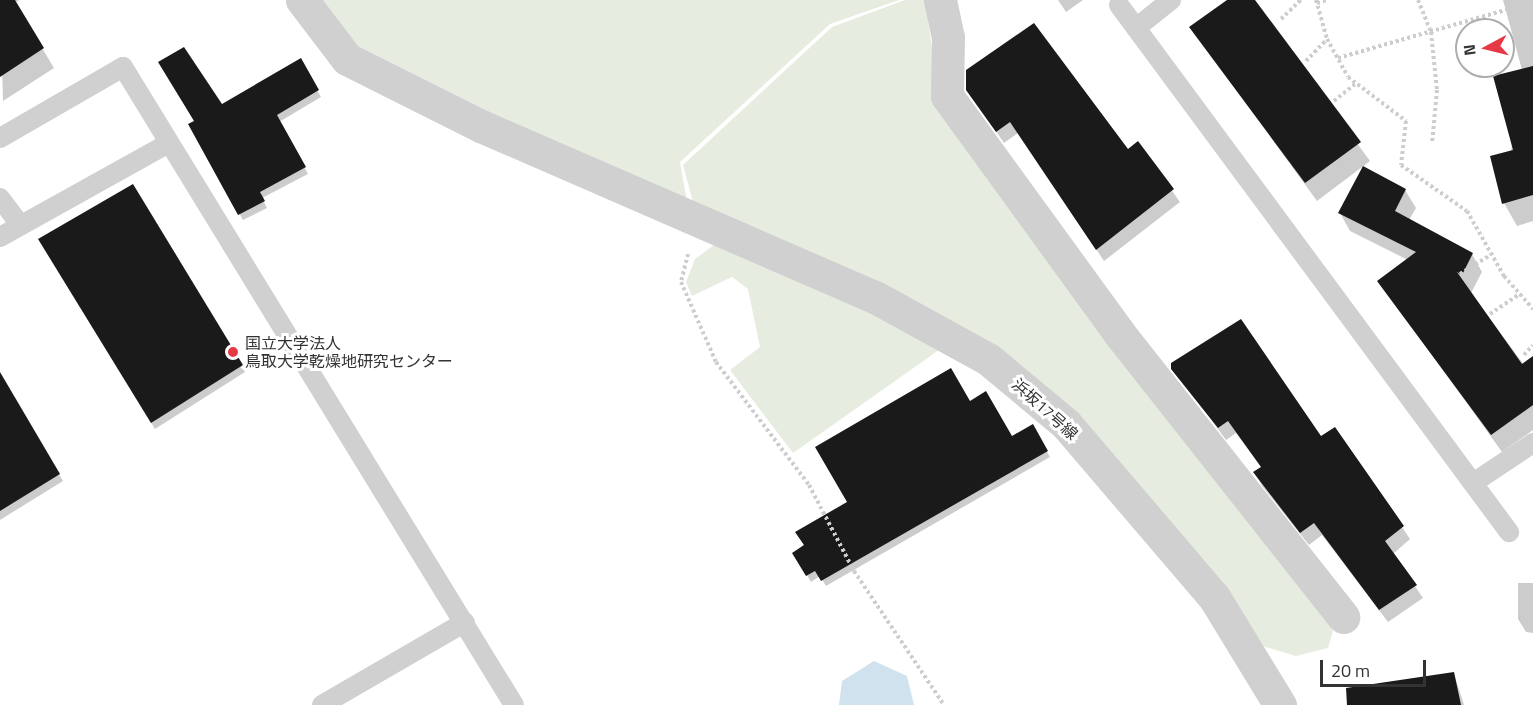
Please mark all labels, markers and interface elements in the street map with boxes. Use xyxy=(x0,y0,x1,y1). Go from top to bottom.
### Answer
north arrow xyxy=(1455,18,1515,78)
text: N xyxy=(1457,43,1482,57)
place label: 国立大学法人 鳥取大学乾燥地研究センター xyxy=(245,333,453,371)
marker: 国立大学法人 鳥取大学乾燥地研究センター xyxy=(226,345,240,359)
street label: 浜坂17号線 xyxy=(1008,374,1082,444)
scale bar xyxy=(1323,648,1430,686)
text: 20 m xyxy=(1331,657,1370,684)

